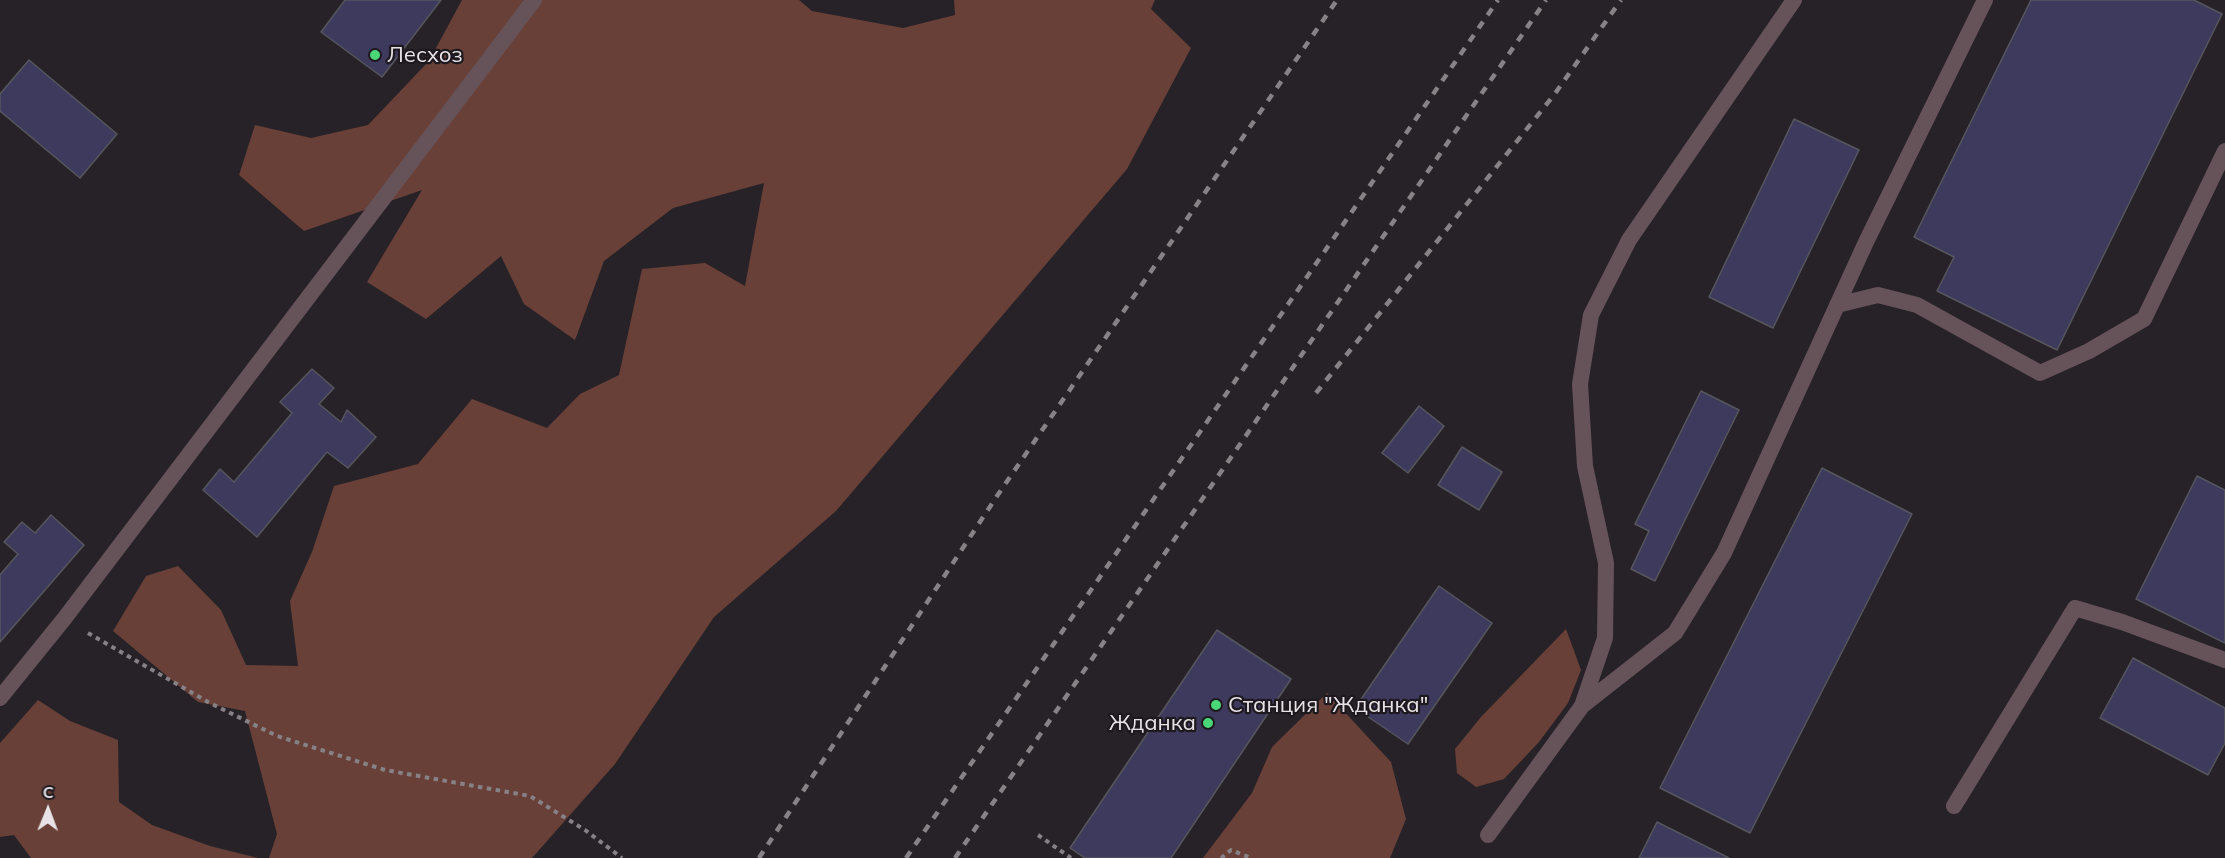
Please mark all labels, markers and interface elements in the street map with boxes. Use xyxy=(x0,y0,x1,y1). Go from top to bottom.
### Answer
place label: Лесхоз xyxy=(387,42,463,68)
marker: Лесхоз xyxy=(368,48,382,62)
place label: Станция "Жданка" xyxy=(1228,692,1428,718)
marker: Станция "Жданка" xyxy=(1209,698,1223,712)
place label: Жданка xyxy=(1109,710,1196,736)
marker: Жданка xyxy=(1201,716,1215,730)
north arrow xyxy=(18,780,78,840)
text: С xyxy=(43,782,54,802)

